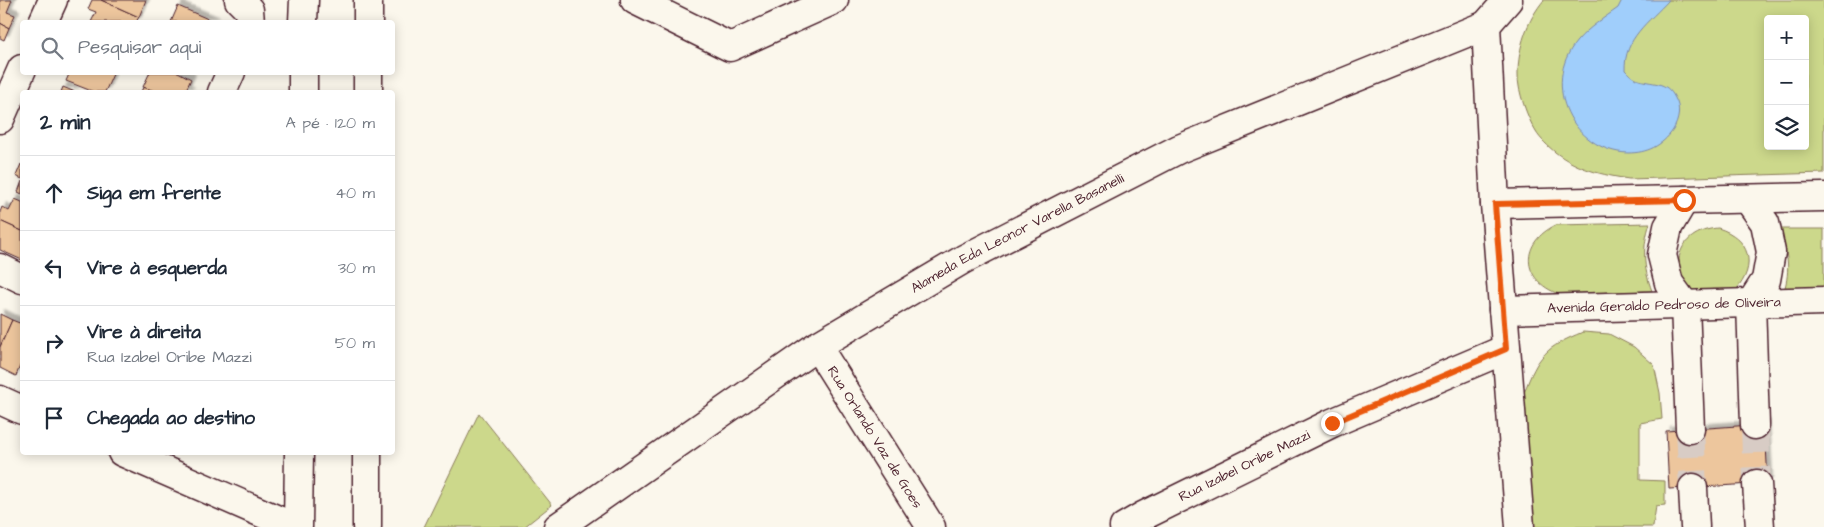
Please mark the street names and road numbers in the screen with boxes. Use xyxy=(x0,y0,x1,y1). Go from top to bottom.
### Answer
street label: Alameda Eda Leonor Varella Basanelli xyxy=(907,169,1128,298)
street label: Avenida Geraldo Pedroso de Oliveira xyxy=(1547,292,1781,319)
street label: Rua Orlando Vaz de Goes xyxy=(822,362,927,513)
street label: Rua Izabel Oribe Mazzi xyxy=(1175,425,1314,507)

